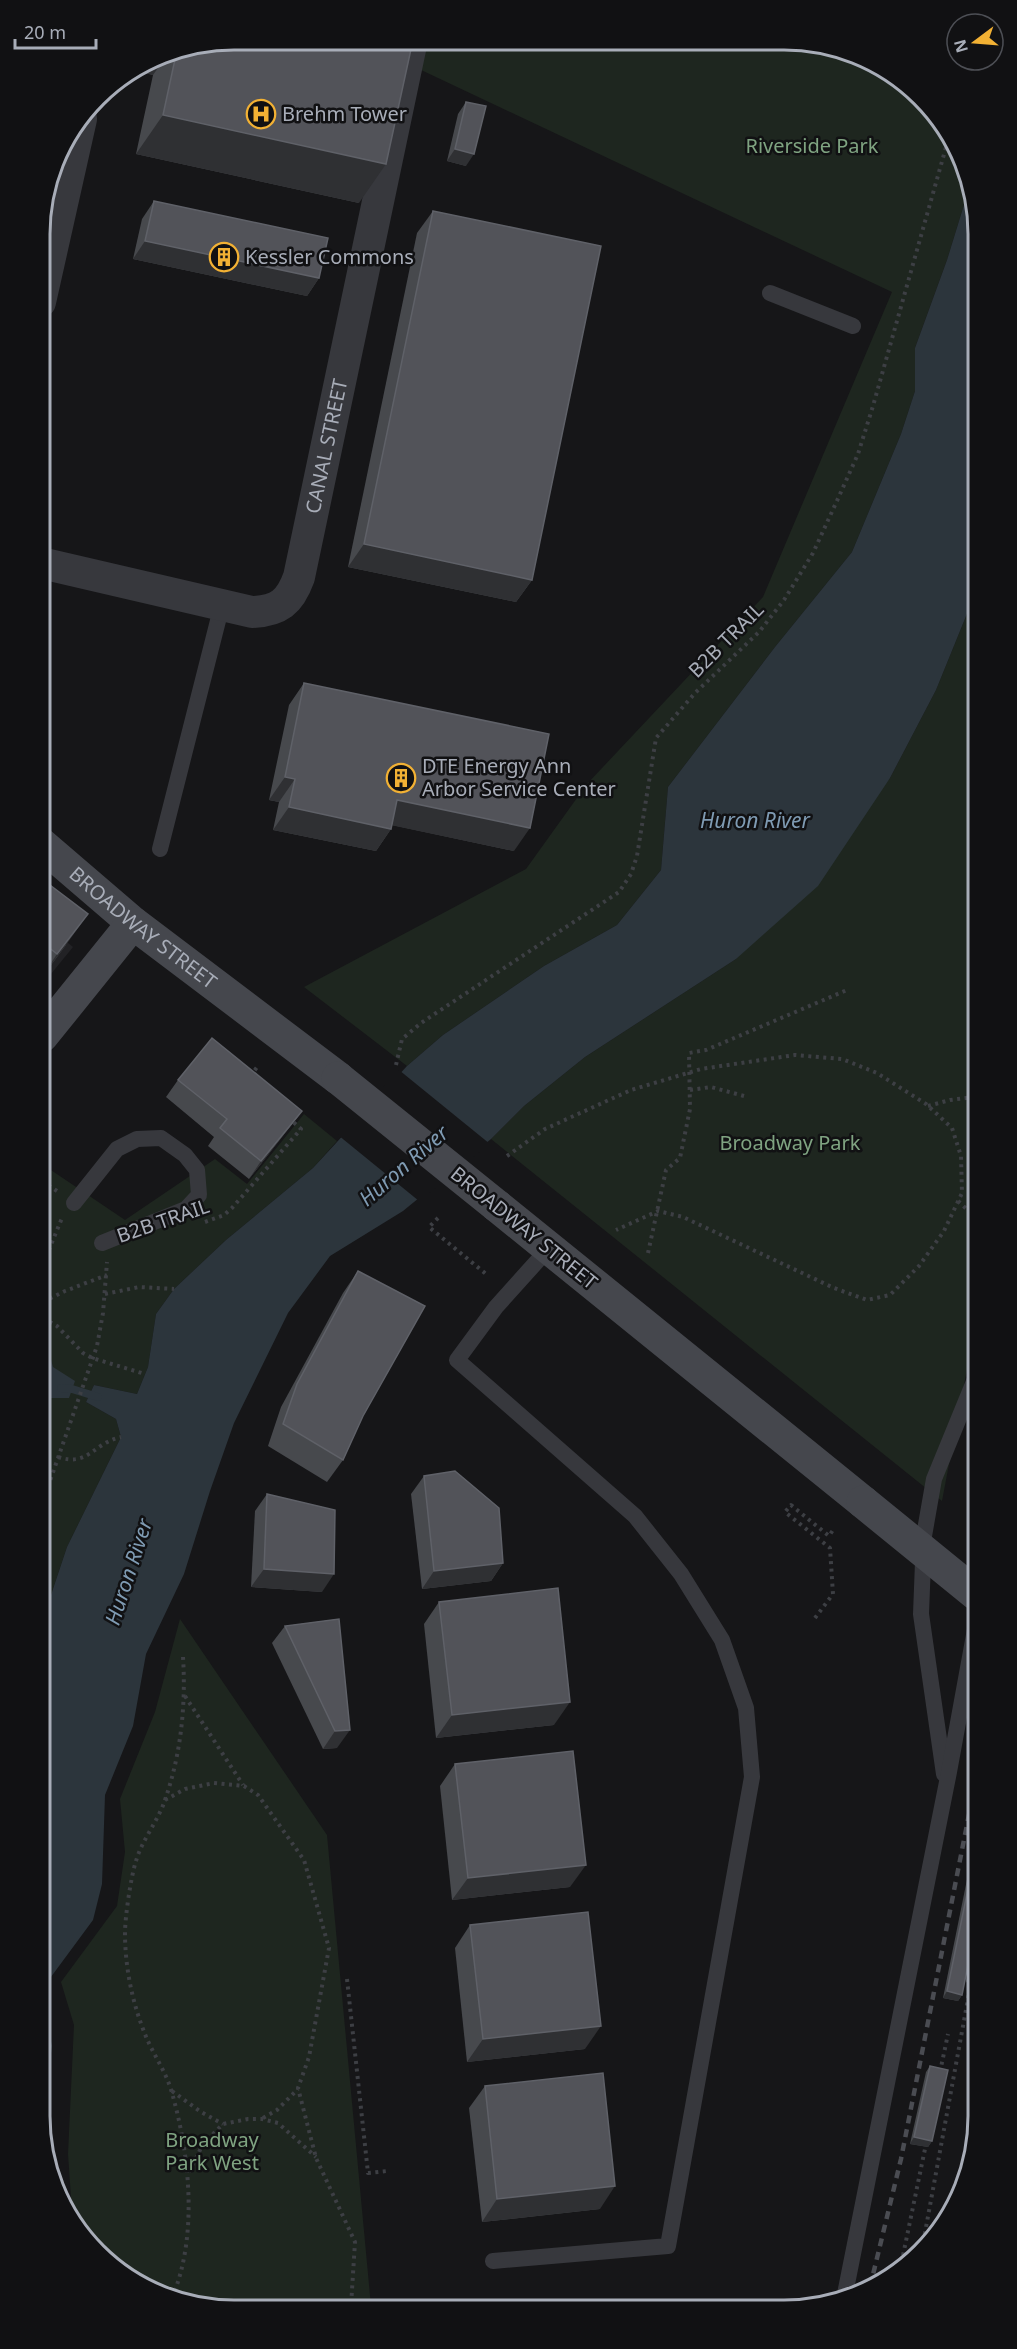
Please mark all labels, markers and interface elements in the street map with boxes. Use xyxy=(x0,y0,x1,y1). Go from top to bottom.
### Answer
scale bar xyxy=(15,12,96,50)
north arrow xyxy=(945,12,1005,72)
text: 20 m xyxy=(24,20,66,44)
text: N xyxy=(948,37,973,55)
hospital icon: Brehm Tower xyxy=(245,98,277,130)
place label: Brehm Tower xyxy=(282,100,407,127)
park label: Riverside Park xyxy=(745,132,879,159)
building icon: Kessler Commons xyxy=(208,241,240,273)
place label: Kessler Commons xyxy=(245,243,414,270)
street label: CANAL STREET xyxy=(299,376,353,516)
street label: B2B TRAIL xyxy=(682,596,769,683)
place label: DTE Energy Ann Arbor Service Center xyxy=(422,752,616,802)
building icon: DTE Energy Ann Arbor Service Center xyxy=(385,762,417,794)
water label: Huron River xyxy=(700,806,812,834)
street label: BROADWAY STREET xyxy=(64,860,222,995)
water label: Huron River xyxy=(353,1118,455,1212)
park label: Broadway Park xyxy=(719,1129,861,1156)
street label: BROADWAY STREET xyxy=(445,1160,603,1295)
street label: B2B TRAIL xyxy=(113,1192,213,1249)
water label: Huron River xyxy=(98,1514,159,1628)
park label: Broadway Park West xyxy=(165,2126,260,2176)

